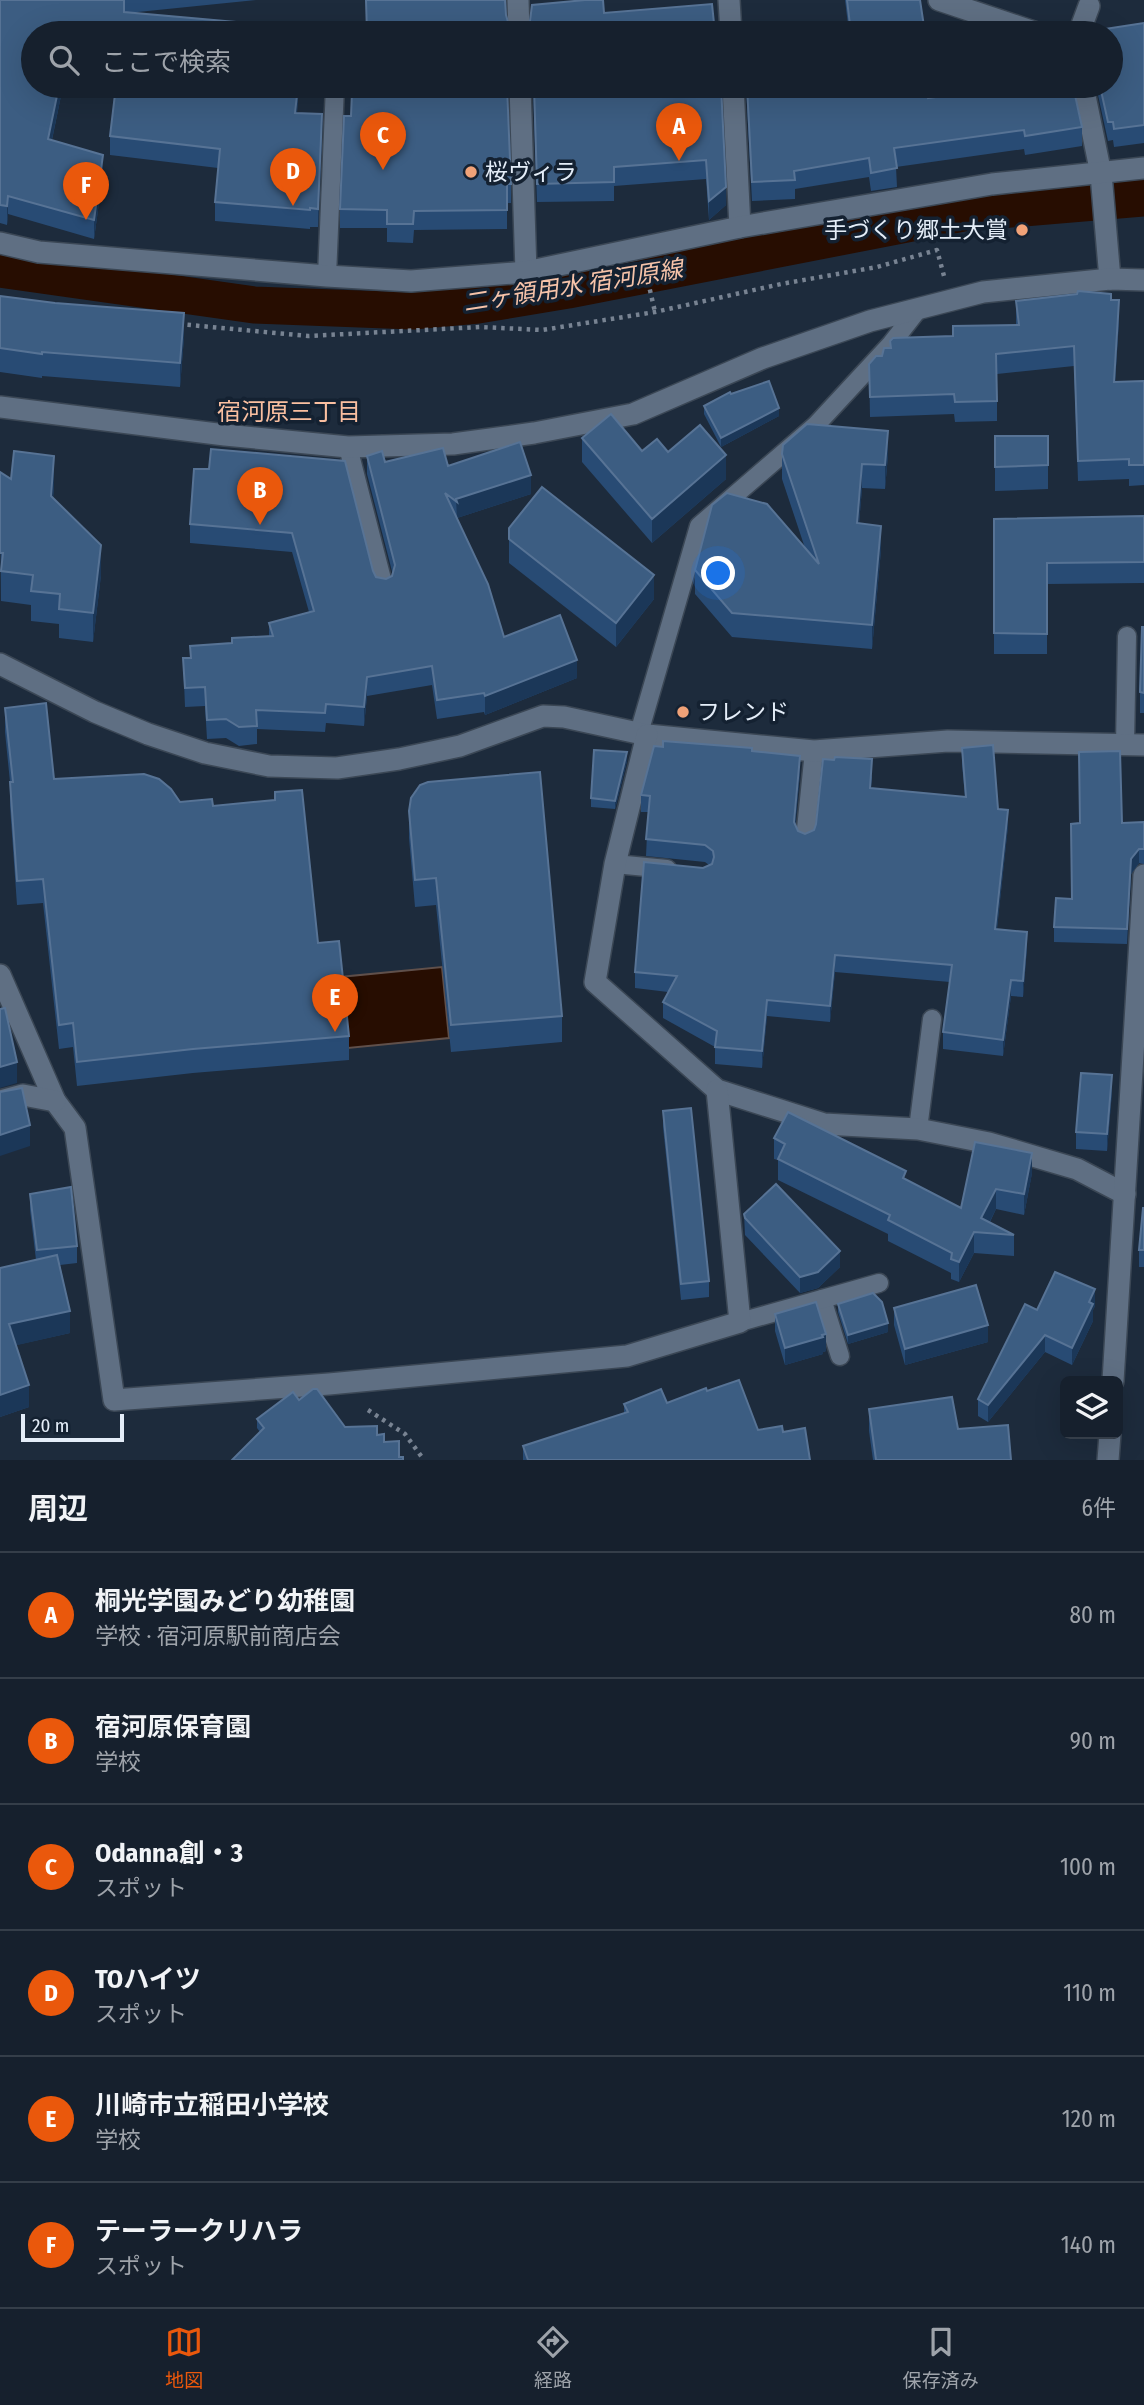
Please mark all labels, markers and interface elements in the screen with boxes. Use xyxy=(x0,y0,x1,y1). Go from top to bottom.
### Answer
search box xyxy=(21,21,1123,98)
icon: search xyxy=(45,41,83,79)
text: ここで検索 xyxy=(101,47,231,78)
pin: A xyxy=(656,103,702,161)
pin: C xyxy=(360,112,406,170)
pin: D xyxy=(270,148,316,206)
place label: 桜ヴィラ xyxy=(485,158,577,186)
pin: F xyxy=(63,162,109,220)
marker: 桜ヴィラ xyxy=(463,164,479,180)
place label: 手づくり郷土大賞 xyxy=(824,216,1008,244)
marker: 手づくり郷土大賞 xyxy=(1014,222,1030,238)
water label: 二ヶ領用水 宿河原線 xyxy=(461,254,688,317)
district label: 宿河原三丁目 xyxy=(217,398,361,426)
pin: B xyxy=(237,467,283,525)
your location xyxy=(701,556,735,590)
place label: フレンド xyxy=(697,698,789,726)
marker: フレンド xyxy=(675,704,691,720)
pin: E xyxy=(312,974,358,1032)
map controls xyxy=(1060,1376,1123,1439)
button: layers xyxy=(1060,1376,1123,1439)
scale bar xyxy=(21,1411,124,1443)
text: 20 m xyxy=(32,1414,69,1437)
text: 周辺 xyxy=(28,1491,88,1527)
text: 6件 xyxy=(1082,1494,1116,1522)
text: 桐光学園みどり幼稚園 xyxy=(95,1586,355,1617)
text: A xyxy=(45,1601,57,1629)
text: 80 m xyxy=(1069,1601,1116,1629)
text: 学校 · 宿河原駅前商店会 xyxy=(95,1622,341,1650)
text: 宿河原保育園 xyxy=(95,1712,251,1743)
text: B xyxy=(45,1727,57,1755)
text: 90 m xyxy=(1070,1727,1116,1755)
text: 学校 xyxy=(95,1748,141,1776)
text: Odanna創・3 xyxy=(95,1838,243,1869)
text: C xyxy=(45,1853,57,1881)
text: 100 m xyxy=(1060,1853,1116,1881)
text: スポット xyxy=(95,1874,187,1902)
text: TOハイツ xyxy=(95,1964,201,1995)
text: D xyxy=(44,1979,58,2007)
text: 110 m xyxy=(1063,1979,1116,2007)
text: スポット xyxy=(95,2000,187,2028)
text: 川崎市立稲田小学校 xyxy=(95,2090,329,2121)
text: E xyxy=(46,2105,56,2133)
text: 120 m xyxy=(1062,2105,1116,2133)
text: 学校 xyxy=(95,2126,141,2154)
text: テーラークリハラ xyxy=(95,2216,303,2247)
text: F xyxy=(46,2231,56,2259)
text: 140 m xyxy=(1061,2231,1116,2259)
text: スポット xyxy=(95,2252,187,2280)
tab: 地図 xyxy=(165,2323,203,2392)
tab: 経路 xyxy=(534,2323,572,2392)
tab: 保存済み xyxy=(903,2323,979,2392)

